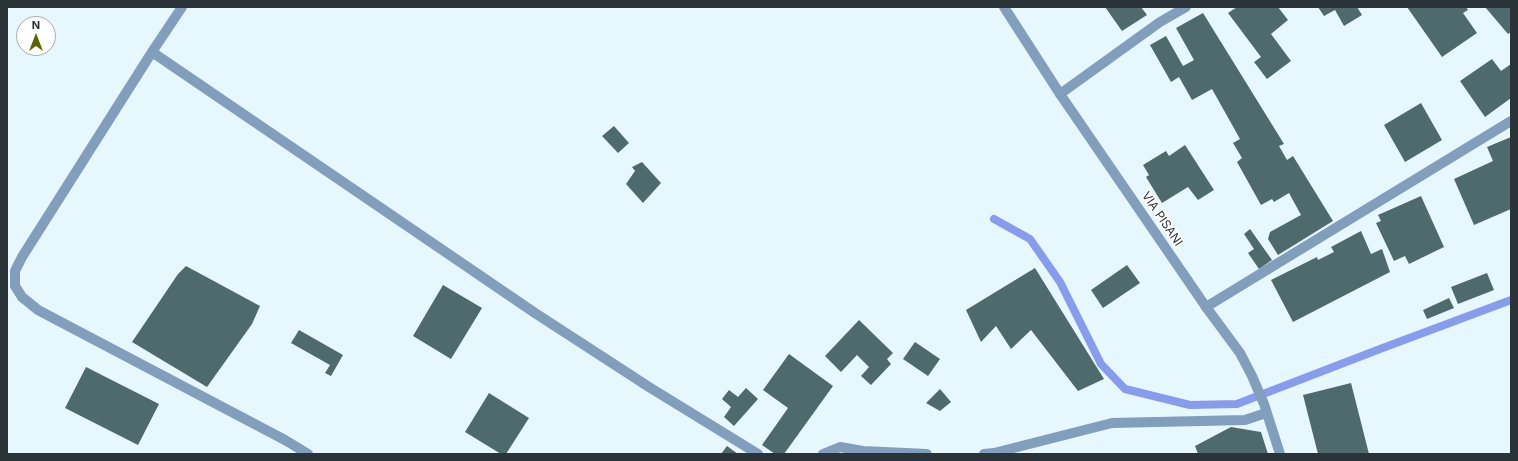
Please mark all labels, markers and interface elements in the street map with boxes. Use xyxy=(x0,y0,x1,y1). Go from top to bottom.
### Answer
north arrow xyxy=(16,16,56,56)
text: N xyxy=(32,18,40,32)
street label: VIA PISANI xyxy=(1139,189,1185,249)

